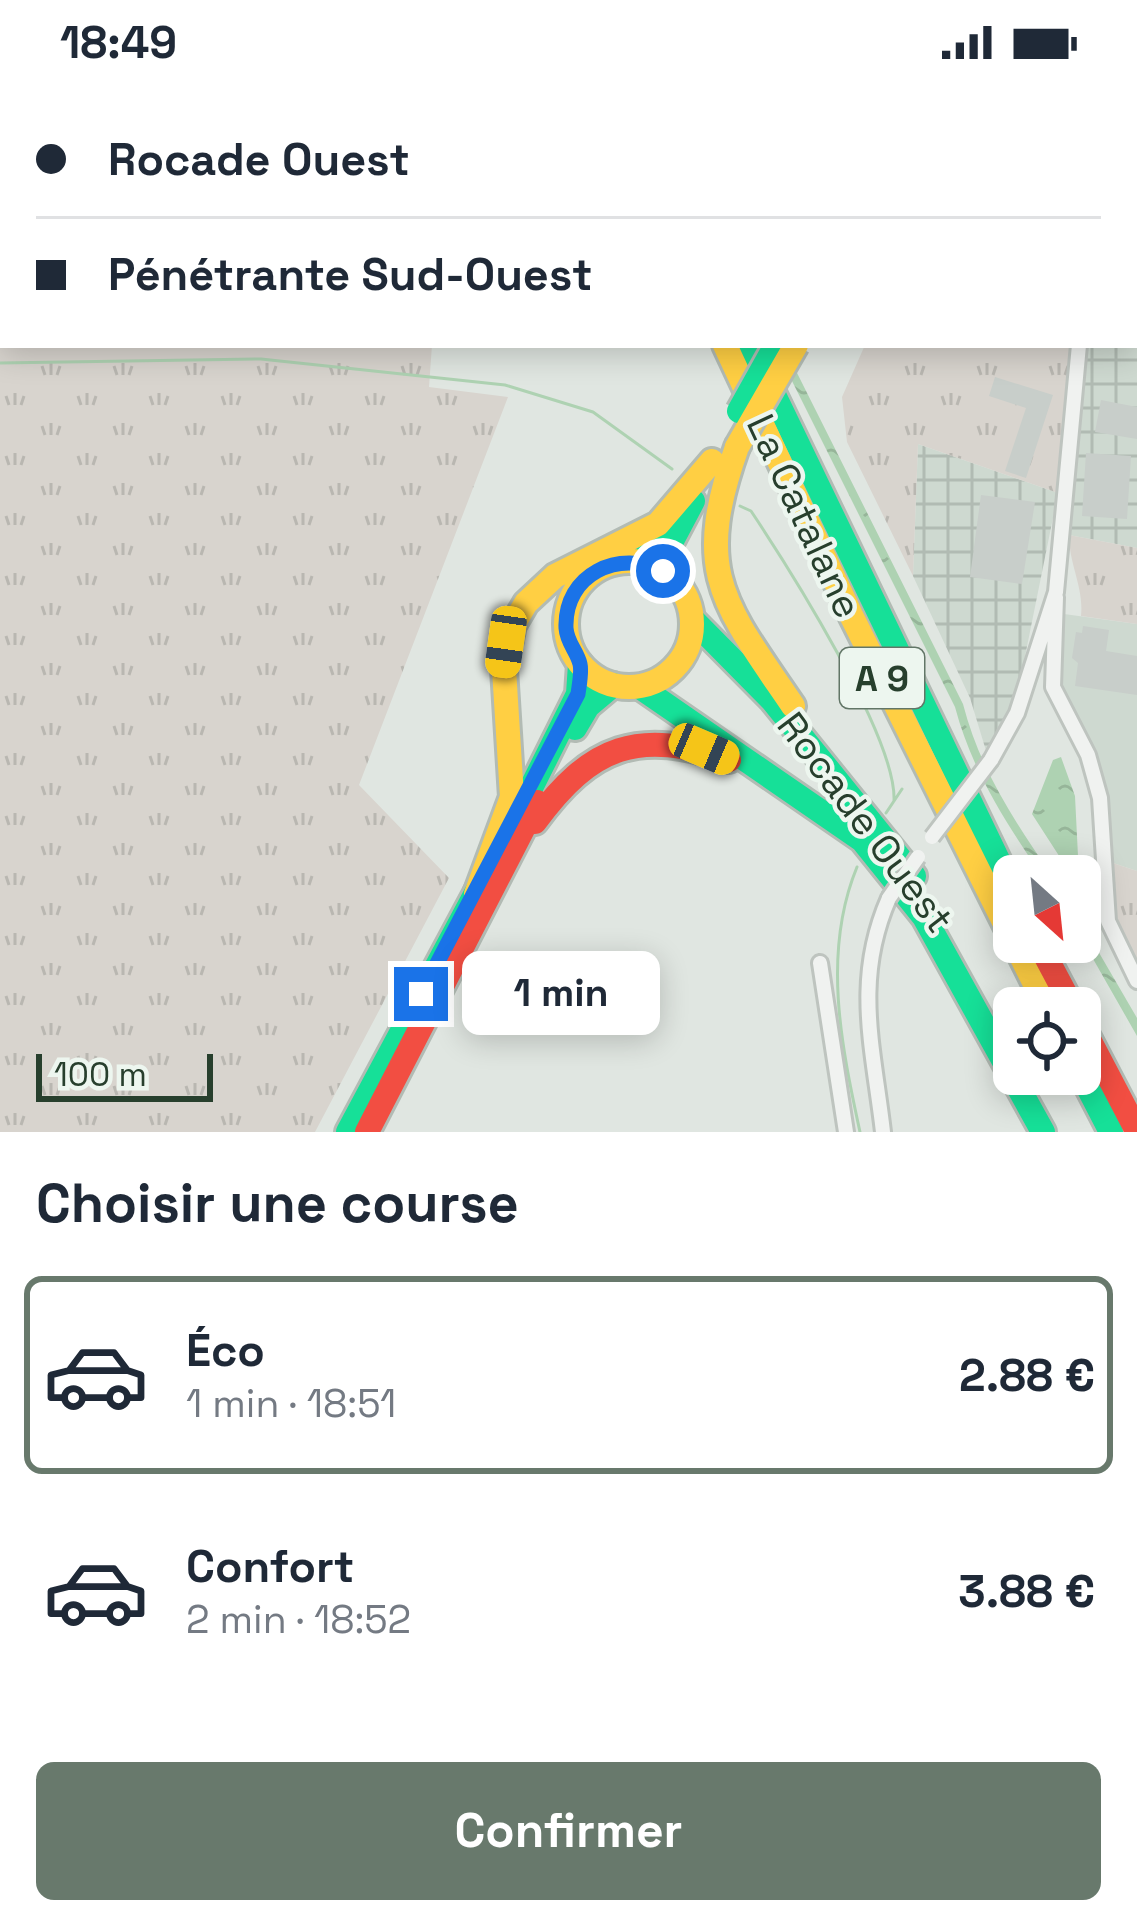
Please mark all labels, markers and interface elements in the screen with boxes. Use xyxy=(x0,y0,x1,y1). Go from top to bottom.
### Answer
text: 18:49 xyxy=(60,14,177,71)
text: Rocade Ouest xyxy=(108,131,410,188)
text: Pénétrante Sud-Ouest xyxy=(108,246,592,303)
street label: La Catalane xyxy=(736,407,873,626)
route start xyxy=(636,544,690,598)
car xyxy=(483,604,529,680)
road number: A 9 xyxy=(840,648,924,708)
street label: Rocade Ouest xyxy=(767,702,964,942)
car xyxy=(664,718,744,780)
north arrow xyxy=(993,855,1101,963)
map controls xyxy=(993,855,1101,1095)
callout: 1 min xyxy=(463,952,661,1036)
route end xyxy=(394,967,448,1021)
text: 1 min xyxy=(513,968,609,1017)
button: locate xyxy=(993,987,1101,1095)
scale bar xyxy=(36,1048,213,1101)
text: 100 m xyxy=(54,1054,147,1096)
text: Choisir une course xyxy=(36,1169,519,1238)
icon: car xyxy=(42,1321,150,1429)
text: Éco xyxy=(186,1322,265,1379)
text: 2.88 € xyxy=(959,1347,1095,1404)
text: 1 min · 18:51 xyxy=(186,1379,396,1428)
icon: car xyxy=(42,1537,150,1645)
text: Confort xyxy=(186,1538,354,1595)
text: 3.88 € xyxy=(958,1563,1095,1620)
text: 2 min · 18:52 xyxy=(186,1595,411,1644)
button: Confirmer xyxy=(36,1762,1101,1900)

